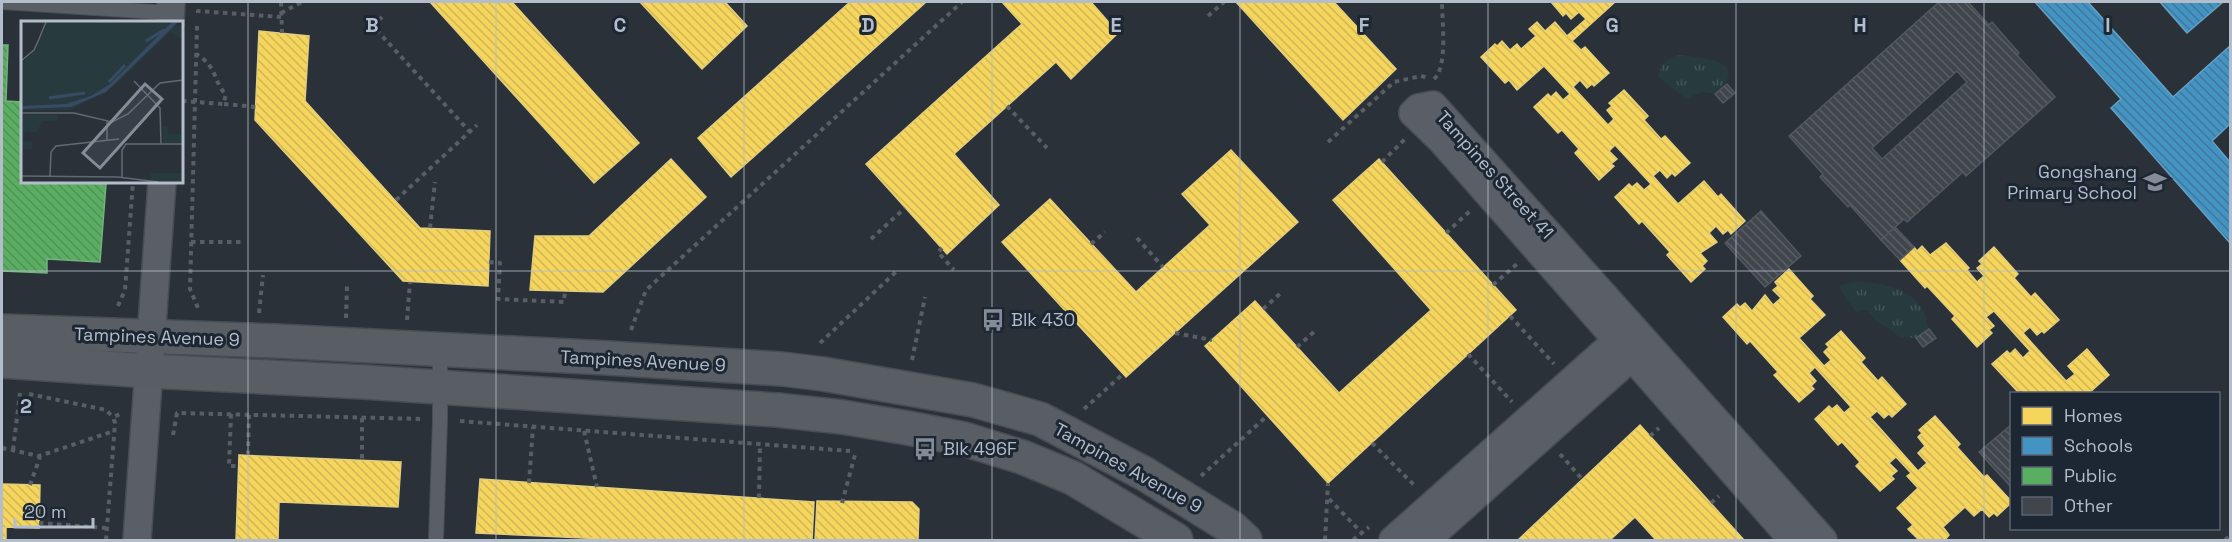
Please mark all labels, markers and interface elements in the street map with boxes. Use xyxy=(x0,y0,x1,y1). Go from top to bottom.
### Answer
text: B xyxy=(365,12,379,38)
text: C xyxy=(614,12,627,38)
text: D xyxy=(861,12,875,38)
text: E xyxy=(1110,12,1122,38)
text: F xyxy=(1359,12,1370,38)
text: G xyxy=(1605,12,1619,38)
text: H xyxy=(1853,12,1867,38)
text: I xyxy=(2105,12,2111,38)
inset map xyxy=(21,21,183,183)
street label: Tampines Street 41 xyxy=(1432,106,1559,244)
place label: Gongshang Primary School xyxy=(2007,160,2137,204)
school or university icon: Gongshang Primary School xyxy=(2142,169,2168,195)
bus stop icon: Blk 430 xyxy=(980,307,1006,333)
place label: Blk 430 xyxy=(1011,308,1075,331)
street label: Tampines Avenue 9 xyxy=(74,322,240,351)
street label: Tampines Avenue 9 xyxy=(560,345,726,376)
legend xyxy=(2010,392,2220,530)
text: 2 xyxy=(20,393,32,419)
text: Homes xyxy=(2064,404,2123,427)
street label: Tampines Avenue 9 xyxy=(1050,417,1206,518)
text: Schools xyxy=(2064,434,2133,457)
bus stop icon: Blk 496F xyxy=(912,436,938,462)
place label: Blk 496F xyxy=(943,437,1017,460)
text: Public xyxy=(2064,464,2117,487)
scale bar xyxy=(15,491,93,529)
text: Other xyxy=(2064,494,2113,517)
text: 20 m xyxy=(24,500,67,523)

